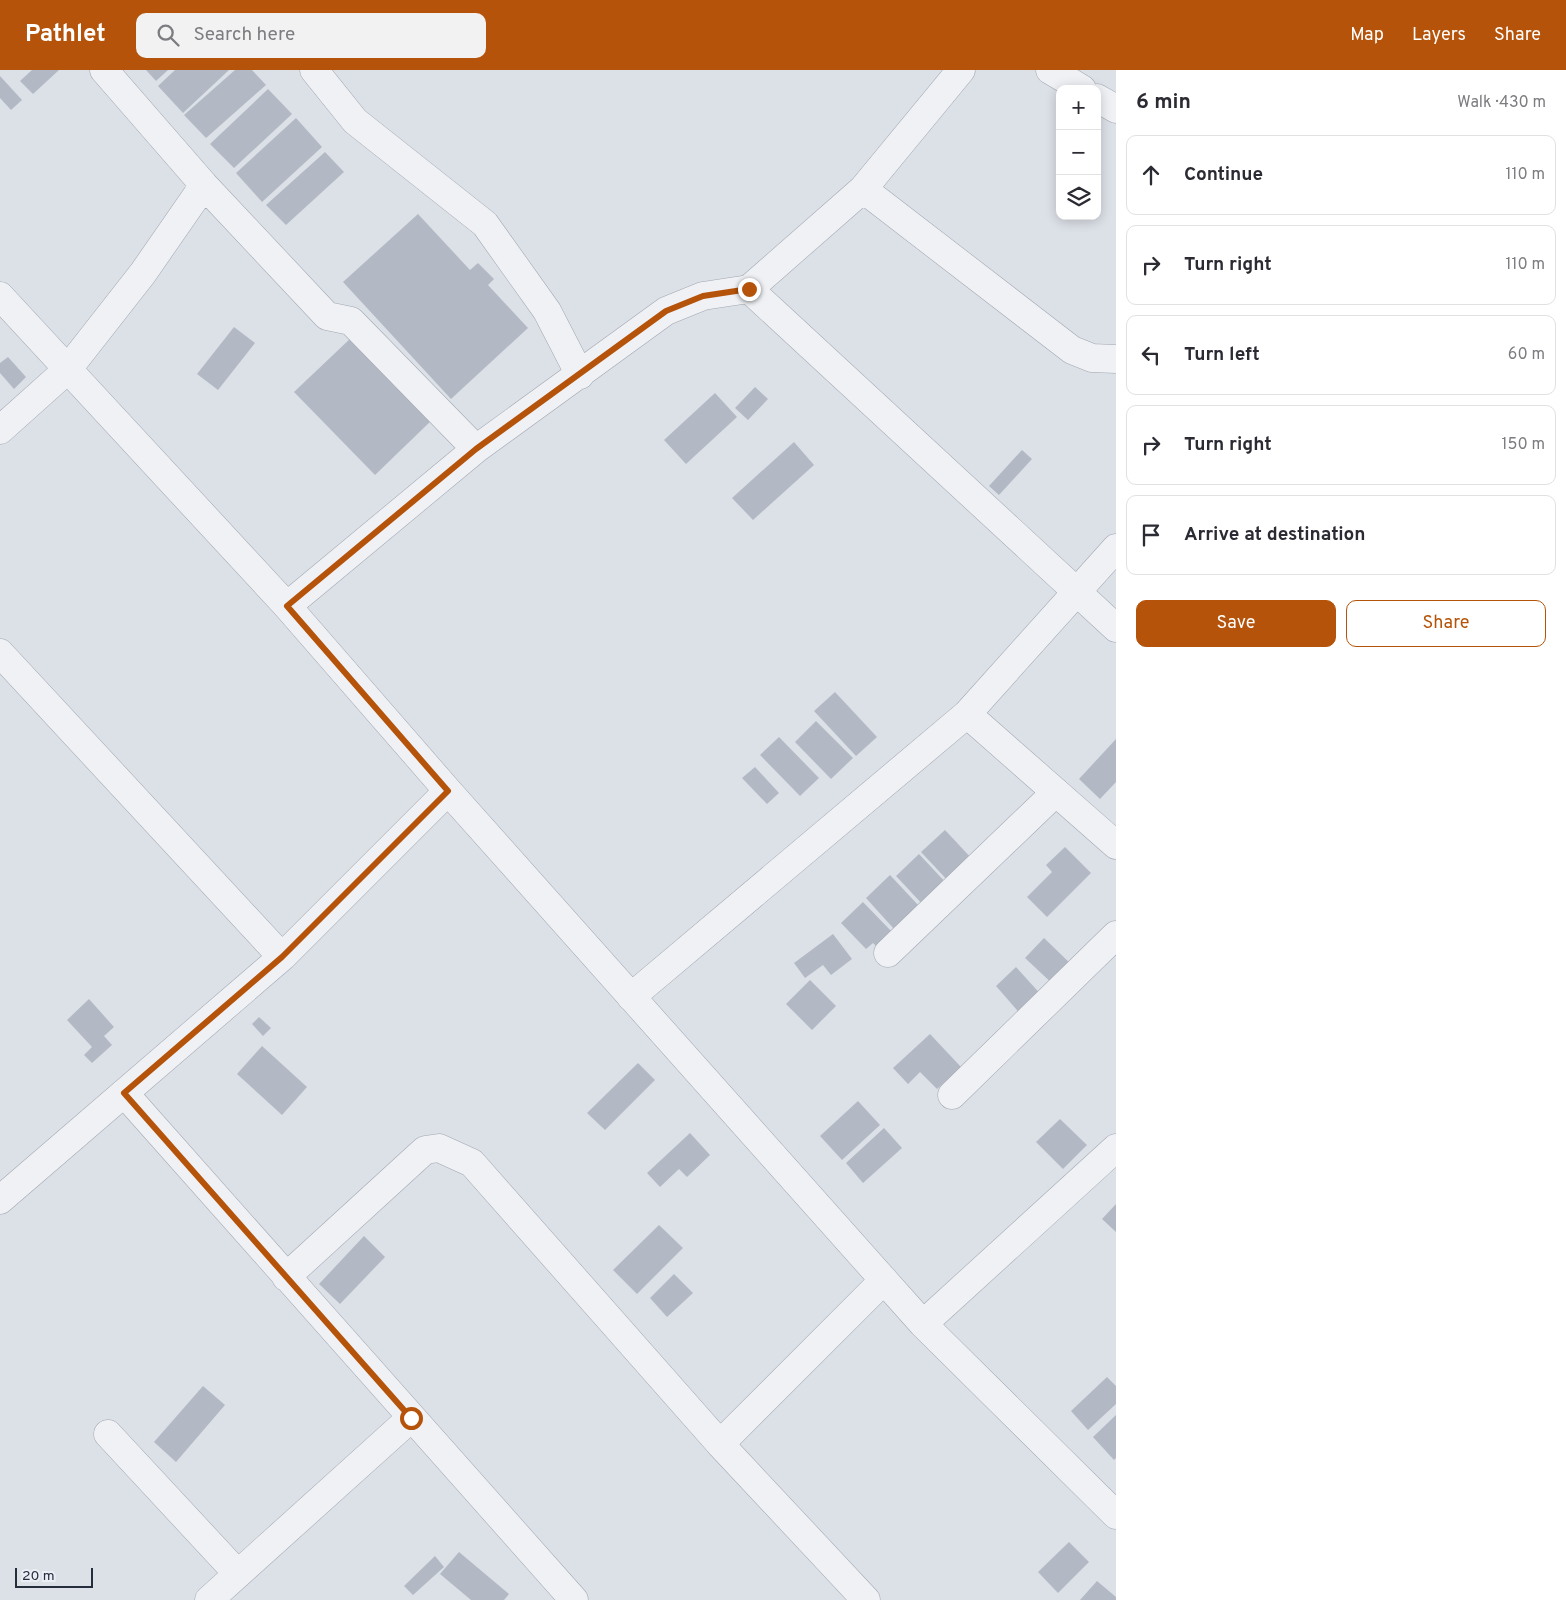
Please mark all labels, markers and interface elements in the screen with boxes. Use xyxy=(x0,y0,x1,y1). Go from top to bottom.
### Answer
search box xyxy=(136,13,486,58)
text: Pathlet xyxy=(25,20,106,50)
icon: search xyxy=(154,21,182,49)
text: Search here xyxy=(194,23,295,47)
text: Map xyxy=(1350,24,1384,47)
text: Layers xyxy=(1412,24,1466,47)
text: Share xyxy=(1494,24,1541,47)
map controls xyxy=(1056,85,1101,220)
button: + xyxy=(1056,85,1101,130)
text: 6 min xyxy=(1136,89,1191,116)
text: Walk · 430 m xyxy=(1457,93,1546,113)
button: − xyxy=(1056,130,1101,175)
icon: ahead xyxy=(1137,161,1165,189)
text: Continue xyxy=(1184,163,1263,187)
text: 110 m xyxy=(1505,165,1545,185)
button: layers xyxy=(1056,175,1101,220)
icon: right xyxy=(1137,251,1165,279)
text: Turn right xyxy=(1184,253,1272,277)
text: 110 m xyxy=(1505,255,1545,275)
route end xyxy=(738,278,761,301)
icon: left xyxy=(1137,341,1165,369)
text: Turn left xyxy=(1184,343,1260,367)
text: 60 m xyxy=(1508,345,1545,365)
icon: right xyxy=(1137,431,1165,459)
text: Turn right xyxy=(1184,433,1272,457)
text: 150 m xyxy=(1502,435,1545,455)
icon: arrive xyxy=(1137,521,1165,549)
text: Arrive at destination xyxy=(1184,523,1365,547)
button: Save xyxy=(1136,600,1336,647)
button: Share xyxy=(1346,600,1546,647)
route start xyxy=(400,1407,423,1430)
scale bar xyxy=(15,1565,92,1588)
text: 20 m xyxy=(22,1568,55,1585)

